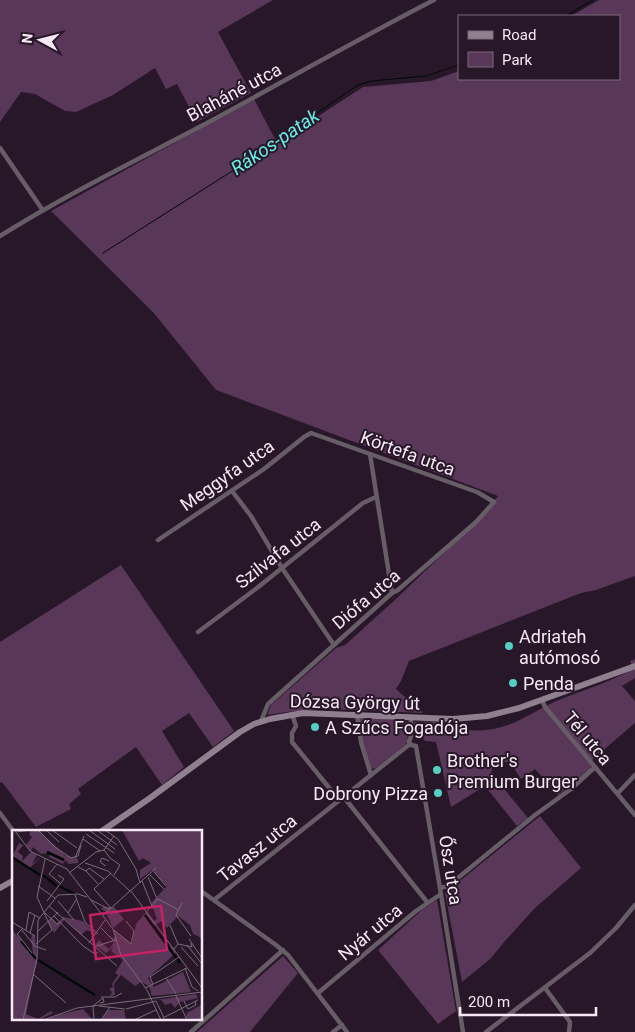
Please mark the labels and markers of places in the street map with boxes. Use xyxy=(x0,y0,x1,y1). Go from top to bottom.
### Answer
place label: Adriateh autómosó xyxy=(519,626,600,668)
marker: Adriateh autómosó xyxy=(503,640,515,652)
place label: Penda xyxy=(523,673,574,694)
marker: Penda xyxy=(507,677,519,689)
place label: A Szűcs Fogadója xyxy=(325,717,468,738)
marker: A Szűcs Fogadója xyxy=(309,721,321,733)
place label: Brother's Premium Burger xyxy=(447,750,577,792)
marker: Brother's Premium Burger xyxy=(431,764,443,776)
place label: Dobrony Pizza xyxy=(313,783,428,804)
marker: Dobrony Pizza xyxy=(432,787,444,799)

